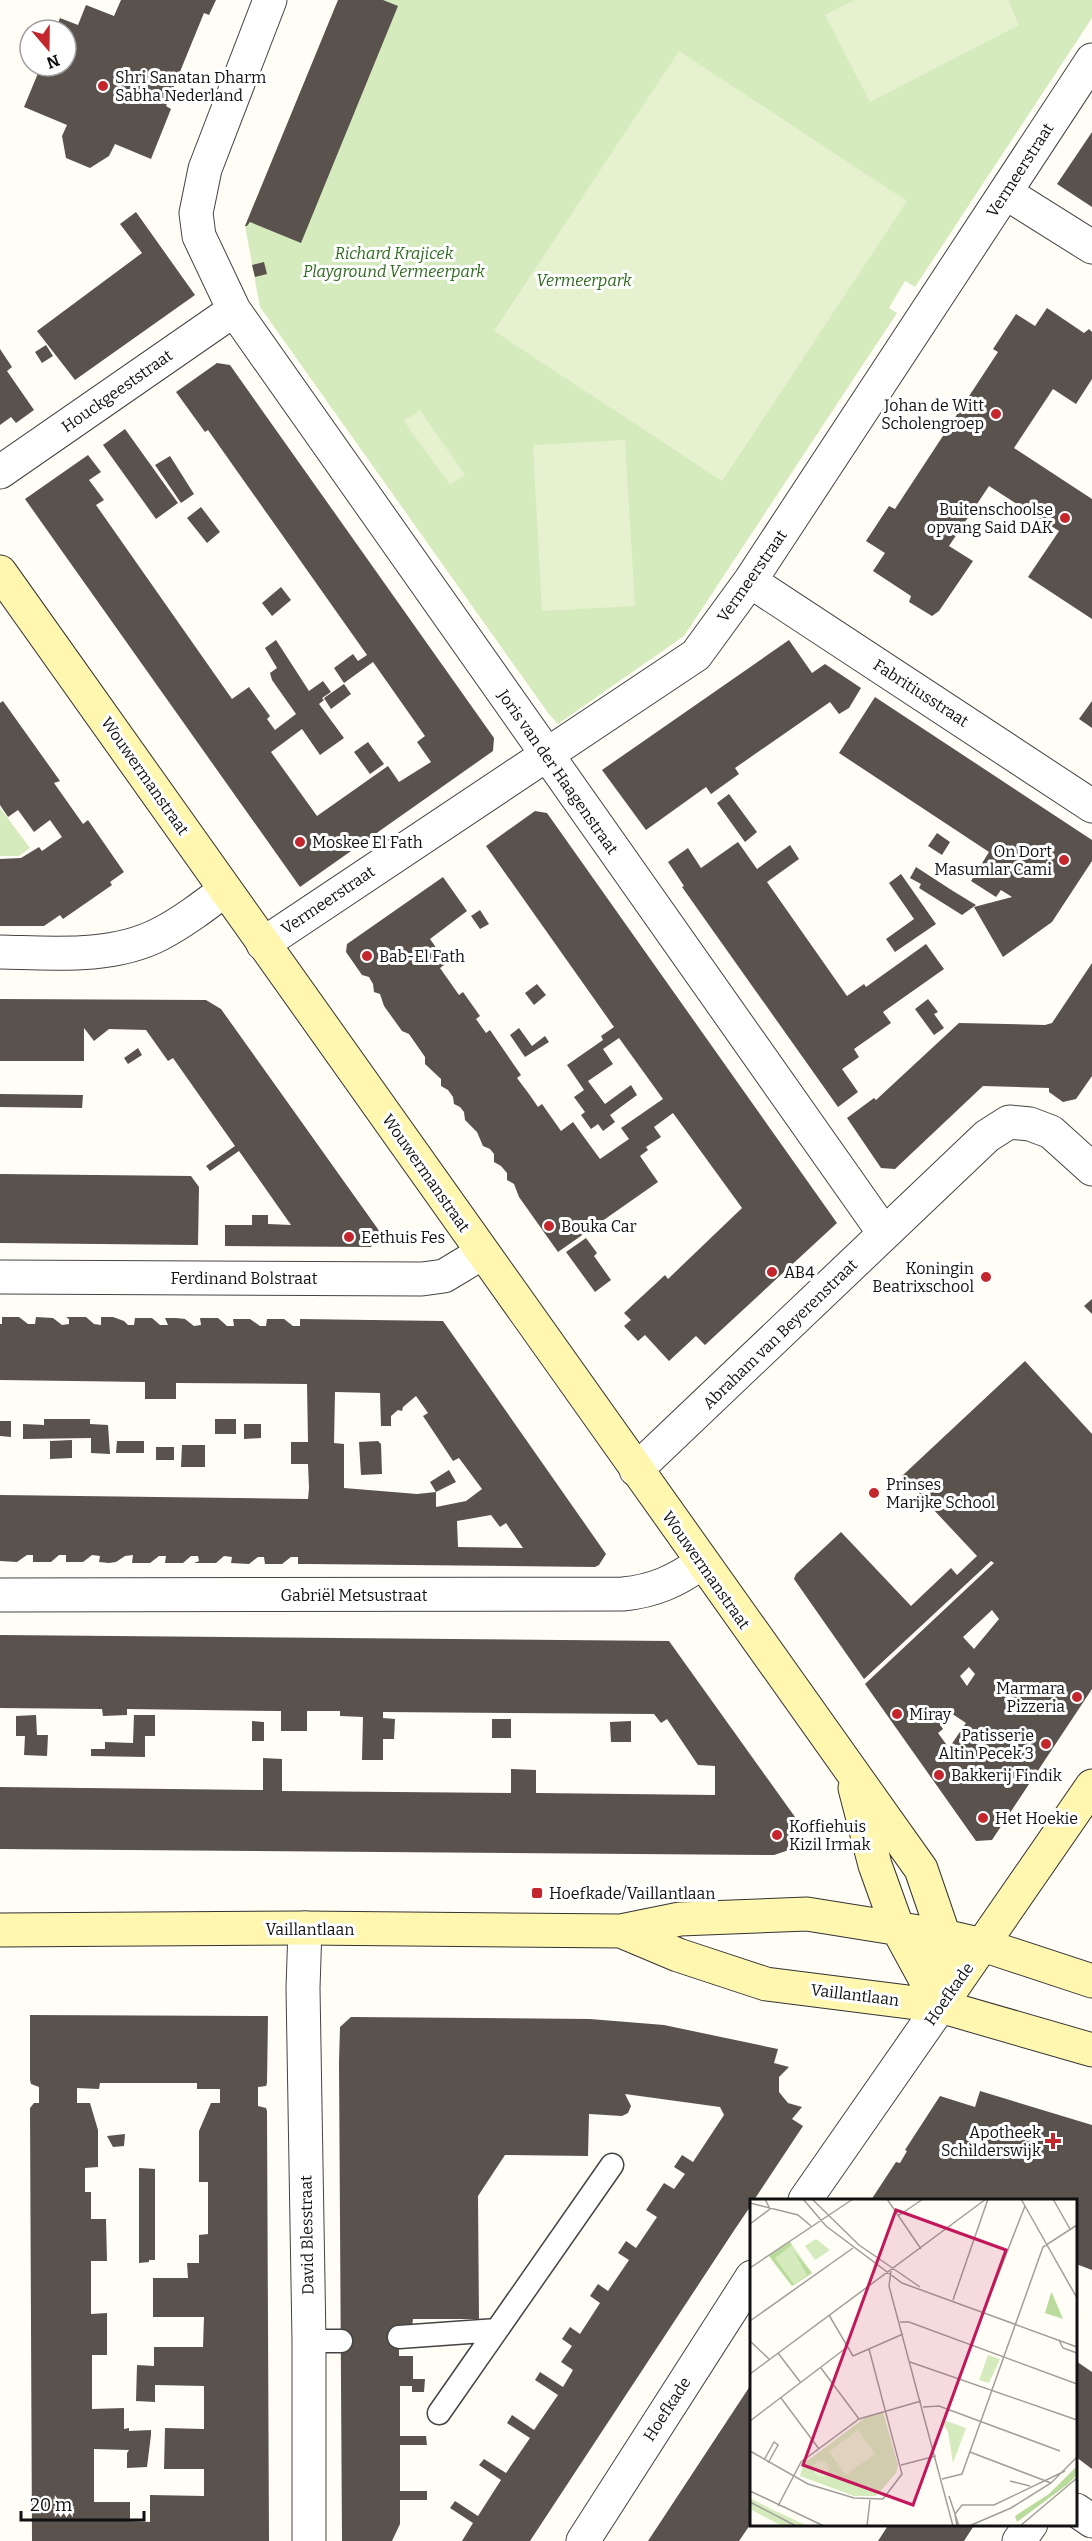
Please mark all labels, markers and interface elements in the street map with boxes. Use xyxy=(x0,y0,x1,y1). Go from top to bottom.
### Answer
north arrow xyxy=(18,18,78,78)
text: N xyxy=(44,51,62,73)
place label: Shri Sanatan Dharm Sabha Nederland xyxy=(115,68,266,105)
marker: Shri Sanatan Dharm Sabha Nederland xyxy=(96,79,110,93)
street label: Vermeerstraat xyxy=(982,119,1058,221)
park label: Richard Krajicek Playground Vermeerpark xyxy=(303,244,485,281)
park label: Vermeerpark xyxy=(536,271,632,290)
street label: Houckgeeststraat xyxy=(58,346,176,436)
place label: Johan de Witt Scholengroep xyxy=(881,396,984,433)
marker: Johan de Witt Scholengroep xyxy=(989,407,1003,421)
place label: Buitenschoolse opvang Said DAK xyxy=(927,500,1054,537)
marker: Buitenschoolse opvang Said DAK xyxy=(1058,511,1072,525)
street label: Vermeerstraat xyxy=(713,526,791,626)
street label: Fabritiusstraat xyxy=(870,655,972,731)
street label: Joris van der Haagenstraat xyxy=(493,685,622,858)
street label: Wouwermanstraat xyxy=(97,713,193,839)
place label: Moskee El Fath xyxy=(312,833,423,852)
marker: Moskee El Fath xyxy=(293,835,307,849)
place label: On Dort Masumlar Cami xyxy=(934,842,1052,879)
marker: On Dort Masumlar Cami xyxy=(1057,853,1071,867)
street label: Vermeerstraat xyxy=(278,862,378,938)
place label: Bab-El Fath xyxy=(379,947,465,966)
marker: Bab-El Fath xyxy=(360,949,374,963)
street label: Wouwermanstraat xyxy=(378,1110,474,1236)
place label: Bouka Car xyxy=(561,1217,637,1236)
marker: Bouka Car xyxy=(542,1219,556,1233)
place label: Eethuis Fes xyxy=(361,1228,445,1247)
marker: Eethuis Fes xyxy=(342,1230,356,1244)
street label: Abraham van Beyerenstraat xyxy=(699,1255,861,1413)
place label: Koningin Beatrixschool xyxy=(872,1259,974,1296)
place label: AB4 xyxy=(784,1263,815,1282)
marker: AB4 xyxy=(765,1265,779,1279)
street label: Ferdinand Bolstraat xyxy=(171,1269,318,1288)
marker: Koningin Beatrixschool xyxy=(979,1270,993,1284)
place label: Prinses Marijke School xyxy=(886,1475,996,1512)
marker: Prinses Marijke School xyxy=(867,1486,881,1500)
street label: Wouwermanstraat xyxy=(658,1507,754,1633)
street label: Gabriël Metsustraat xyxy=(280,1586,428,1605)
place label: Marmara Pizzeria xyxy=(996,1679,1065,1716)
marker: Marmara Pizzeria xyxy=(1070,1690,1084,1704)
place label: Miray xyxy=(909,1705,952,1724)
marker: Miray xyxy=(890,1707,904,1721)
place label: Patisserie Altin Pecek 3 xyxy=(938,1726,1034,1763)
marker: Patisserie Altin Pecek 3 xyxy=(1039,1737,1053,1751)
place label: Bakkerij Findik xyxy=(951,1766,1062,1785)
marker: Bakkerij Findik xyxy=(932,1768,946,1782)
place label: Het Hoekie xyxy=(995,1809,1078,1828)
marker: Het Hoekie xyxy=(976,1811,990,1825)
place label: Koffiehuis Kizil Irmak xyxy=(789,1817,871,1854)
marker: Koffiehuis Kizil Irmak xyxy=(770,1828,784,1842)
place label: Hoefkade/Vaillantlaan xyxy=(549,1884,715,1903)
marker: Hoefkade/Vaillantlaan xyxy=(530,1886,544,1900)
street label: Vaillantlaan xyxy=(266,1920,354,1939)
street label: Hoefkade xyxy=(920,1959,978,2029)
street label: Vaillantlaan xyxy=(810,1980,900,2010)
place label: Apotheek Schilderswijk xyxy=(941,2123,1041,2160)
marker: Apotheek Schilderswijk xyxy=(1046,2134,1060,2148)
street label: David Blesstraat xyxy=(296,2175,318,2295)
inset map xyxy=(750,2199,1077,2526)
street label: Hoefkade xyxy=(639,2373,695,2445)
scale bar xyxy=(21,2484,144,2522)
text: 20 m xyxy=(30,2494,72,2516)

